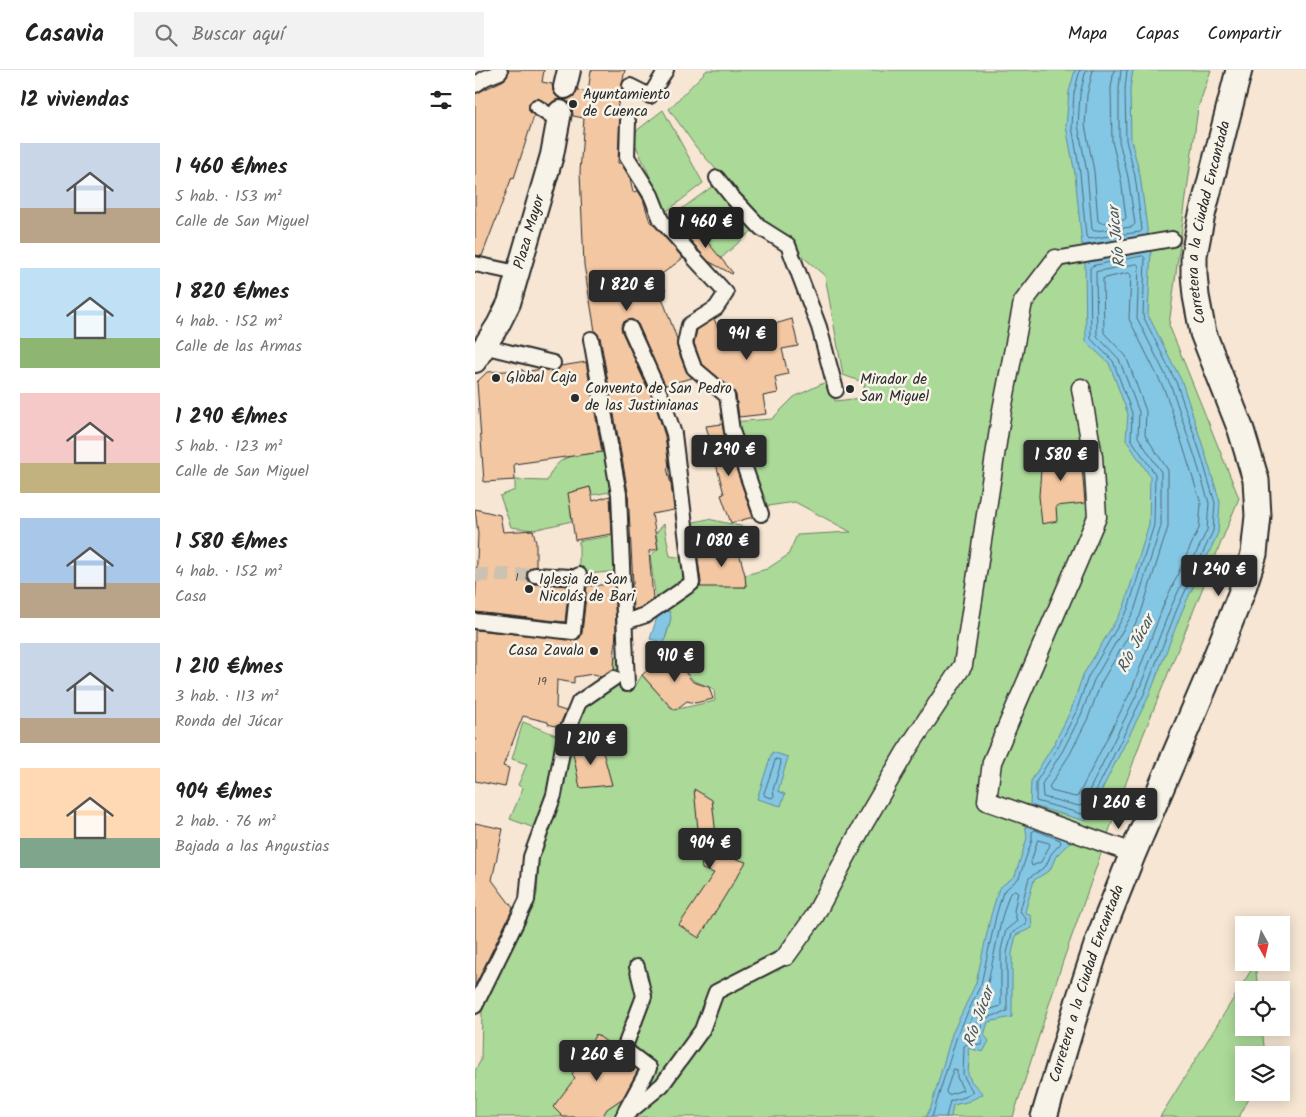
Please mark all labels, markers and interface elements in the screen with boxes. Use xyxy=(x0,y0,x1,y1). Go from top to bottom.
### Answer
search box xyxy=(134,12,484,57)
text: Casavia xyxy=(25,15,104,54)
text: Buscar aquí xyxy=(192,20,284,50)
text: Mapa xyxy=(1068,20,1108,49)
text: Capas xyxy=(1136,20,1180,49)
text: Compartir xyxy=(1208,20,1281,49)
icon: search xyxy=(152,21,180,49)
place label: Ayuntamiento de Cuenca xyxy=(583,83,670,124)
text: 12 viviendas xyxy=(20,84,129,117)
icon: filters xyxy=(427,86,455,114)
marker: Ayuntamiento de Cuenca xyxy=(567,98,579,110)
street label: Carretera a la Ciudad Encantada xyxy=(1182,118,1238,326)
text: 1 460 €/mes xyxy=(175,151,288,184)
icon: home xyxy=(60,163,120,223)
text: 5 hab. · 153 m² xyxy=(175,184,282,209)
street label: Plaza Mayor xyxy=(507,191,552,272)
water label: Río Júcar xyxy=(1101,201,1133,269)
pin: 1 460 € xyxy=(660,206,752,249)
text: Calle de San Miguel xyxy=(175,209,309,234)
text: 1 460 € xyxy=(680,210,732,235)
pin: 1 820 € xyxy=(581,270,673,312)
text: 1 820 € xyxy=(600,273,654,298)
text: 1 820 €/mes xyxy=(175,276,289,309)
icon: home xyxy=(60,288,120,348)
text: 4 hab. · 152 m² xyxy=(175,309,282,334)
pin: 941 € xyxy=(712,318,782,361)
text: 941 € xyxy=(728,322,766,347)
text: Calle de las Armas xyxy=(175,334,302,359)
place label: Global Caja xyxy=(506,366,577,390)
place label: Mirador de San Miguel xyxy=(860,368,930,409)
marker: Global Caja xyxy=(490,372,502,384)
place label: Convento de San Pedro de las Justinianas xyxy=(585,377,732,418)
marker: Mirador de San Miguel xyxy=(844,383,856,395)
marker: Convento de San Pedro de las Justinianas xyxy=(569,392,581,404)
text: 1 290 €/mes xyxy=(175,401,288,434)
icon: home xyxy=(60,413,120,473)
text: 5 hab. · 123 m² xyxy=(175,434,282,459)
pin: 1 290 € xyxy=(683,434,775,477)
text: 1 290 € xyxy=(703,438,755,463)
pin: 1 580 € xyxy=(1015,440,1107,482)
text: 1 580 € xyxy=(1034,443,1088,468)
text: Calle de San Miguel xyxy=(175,459,309,484)
text: 1 580 €/mes xyxy=(175,526,288,559)
pin: 1 080 € xyxy=(676,526,768,568)
text: 1 080 € xyxy=(695,529,749,554)
icon: home xyxy=(60,538,120,598)
pin: 1 240 € xyxy=(1173,554,1265,597)
text: 1 240 € xyxy=(1192,558,1246,583)
text: 4 hab. · 152 m² xyxy=(175,559,282,584)
house number: 1 xyxy=(515,568,519,587)
place label: Iglesia de San Nicolás de Bari xyxy=(539,568,636,609)
marker: Iglesia de San Nicolás de Bari xyxy=(523,583,535,595)
text: Casa xyxy=(175,584,206,609)
water label: Río Júcar xyxy=(1110,608,1163,677)
place label: Casa Zavala xyxy=(508,639,584,663)
pin: 910 € xyxy=(640,640,710,683)
text: 910 € xyxy=(656,644,694,669)
marker: Casa Zavala xyxy=(588,645,600,657)
text: 1 210 €/mes xyxy=(175,651,283,684)
icon: home xyxy=(60,663,120,723)
house number: 19 xyxy=(537,672,547,691)
text: 3 hab. · 113 m² xyxy=(175,684,279,709)
text: Ronda del Júcar xyxy=(175,709,283,734)
pin: 1 210 € xyxy=(545,724,637,766)
text: 1 210 € xyxy=(566,727,616,752)
text: 904 €/mes xyxy=(175,776,272,809)
icon: home xyxy=(60,788,120,848)
pin: 1 260 € xyxy=(1073,788,1165,830)
text: 1 260 € xyxy=(1092,791,1146,816)
text: 2 hab. · 76 m² xyxy=(175,809,276,834)
pin: 904 € xyxy=(675,828,745,870)
text: 904 € xyxy=(689,831,731,856)
text: Bajada a las Angustias xyxy=(175,834,329,859)
street label: Carretera a la Ciudad Encantada xyxy=(1043,881,1131,1085)
north arrow xyxy=(1235,916,1290,971)
map controls xyxy=(1235,916,1290,1101)
water label: Río Júcar xyxy=(957,980,1003,1050)
button: locate xyxy=(1235,981,1290,1036)
pin: 1 260 € xyxy=(551,1040,643,1082)
text: 1 260 € xyxy=(570,1043,624,1068)
button: layers xyxy=(1235,1046,1290,1101)

